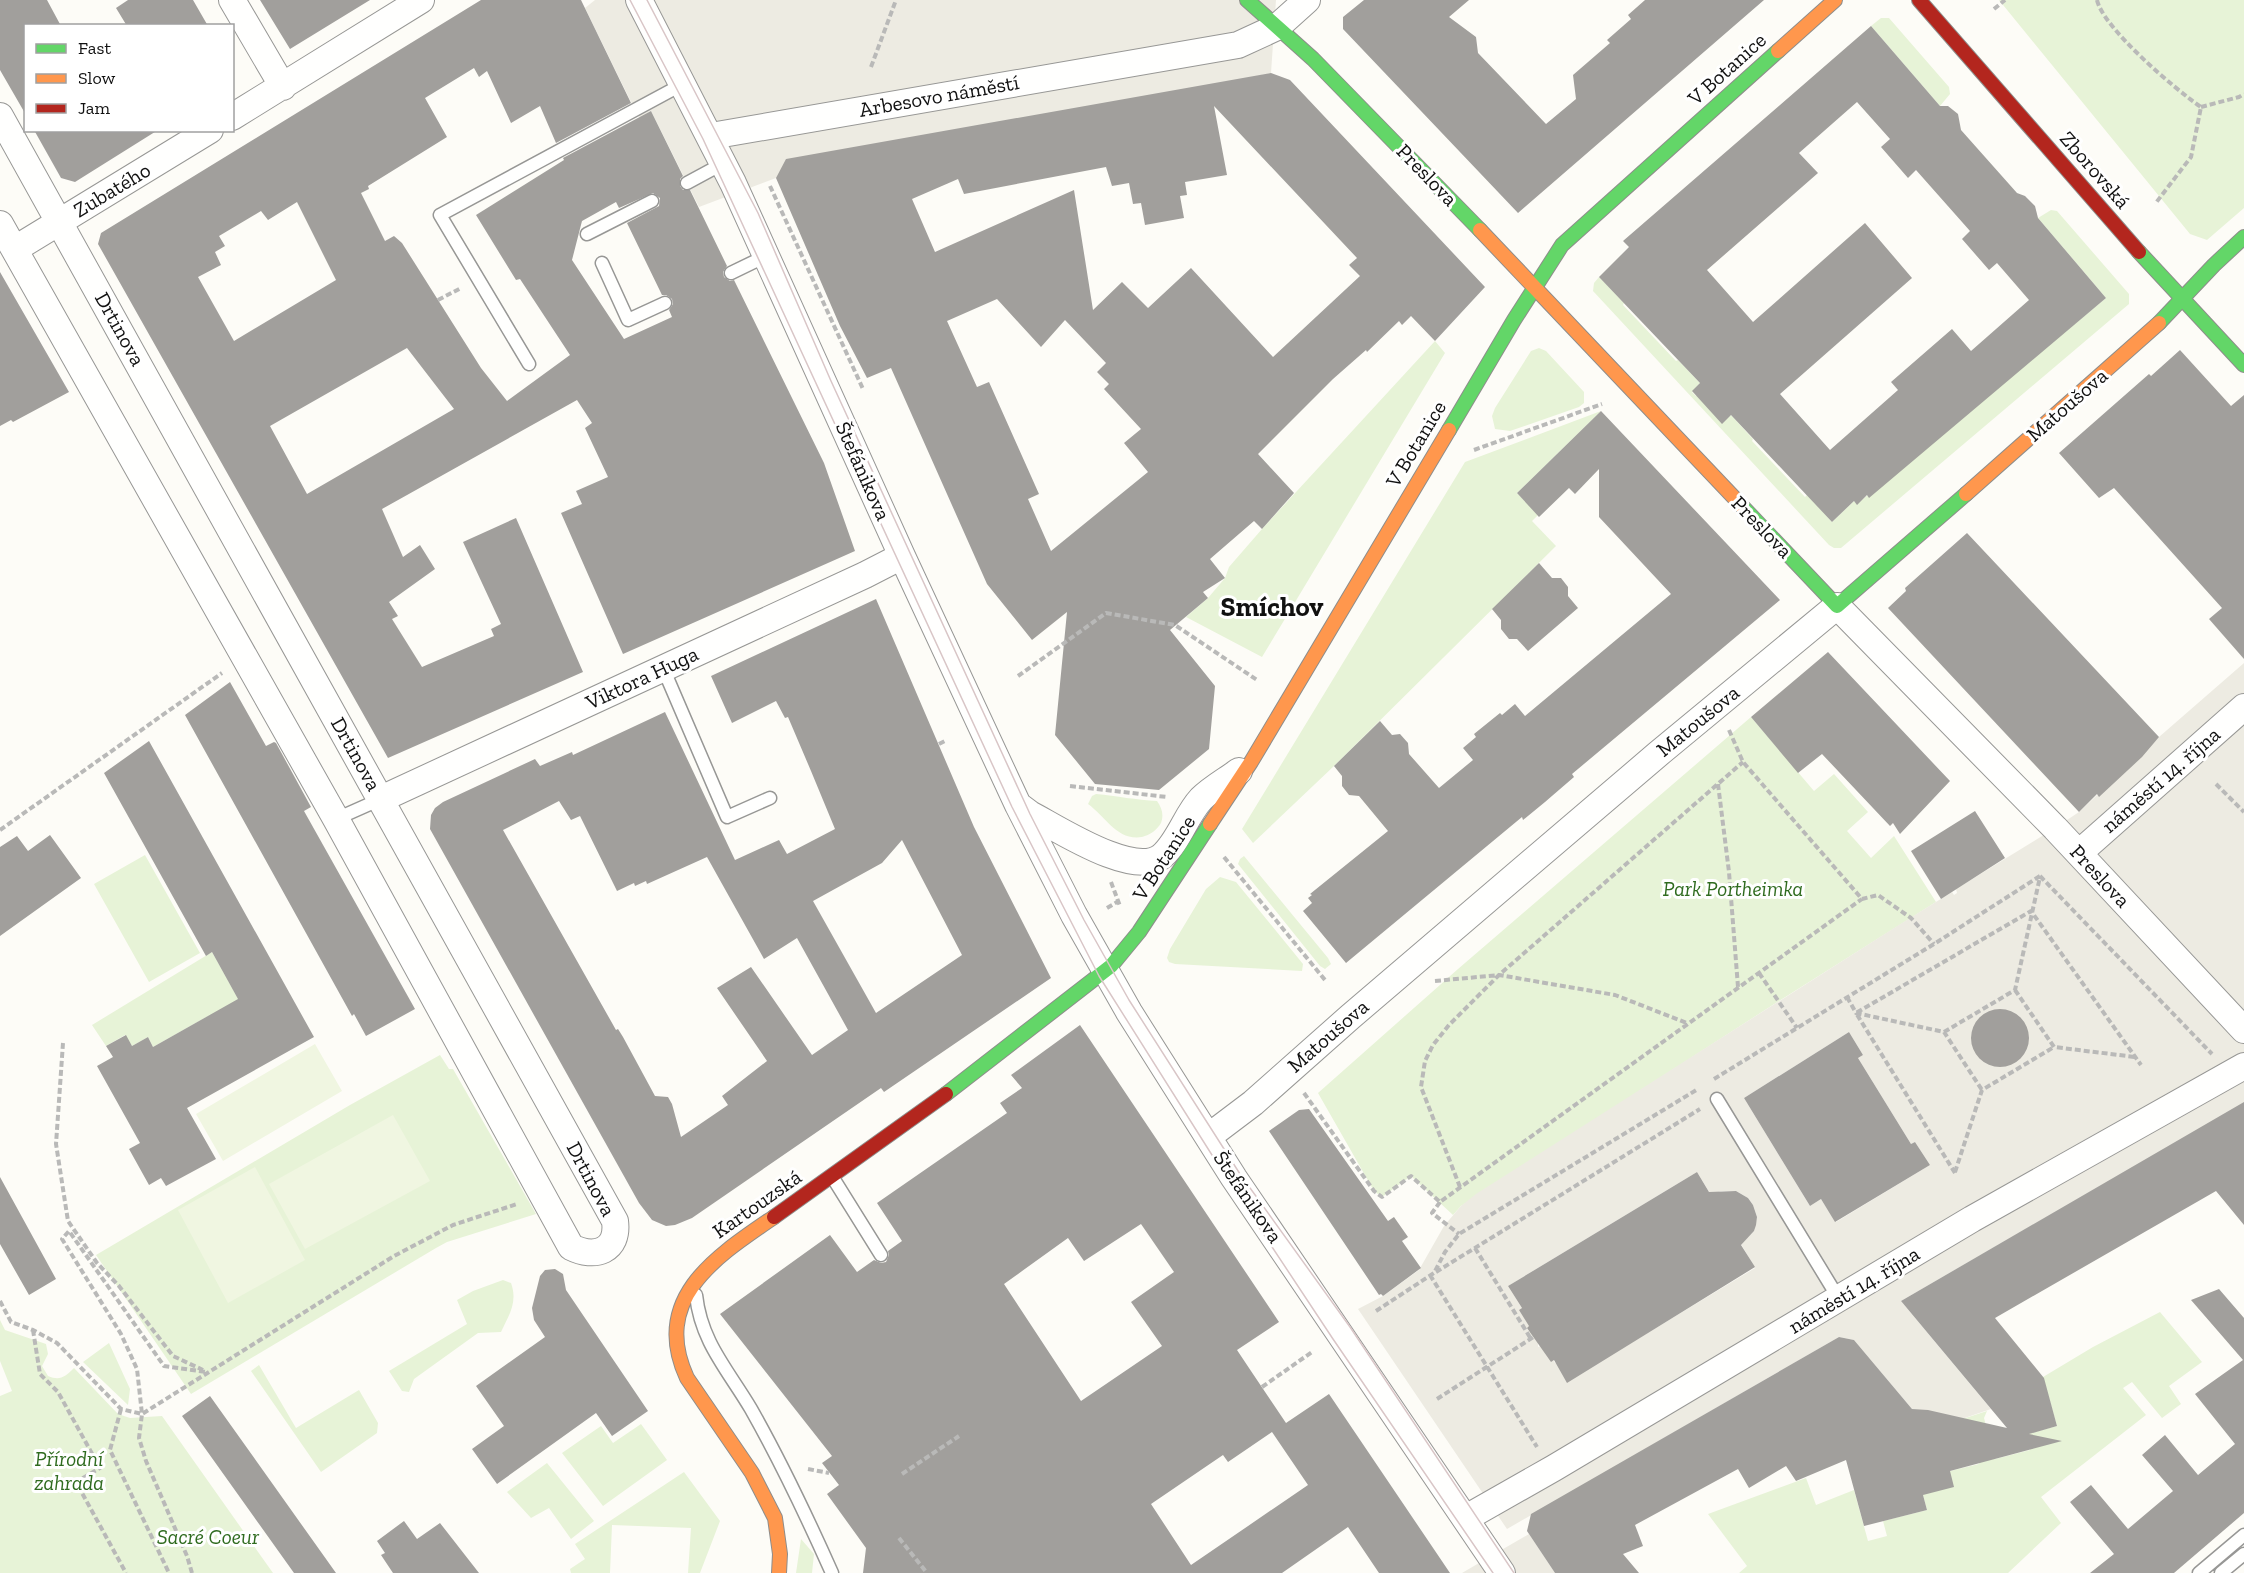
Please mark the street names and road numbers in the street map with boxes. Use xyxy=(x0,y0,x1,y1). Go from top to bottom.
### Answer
street label: V Botanice xyxy=(1682,27,1771,111)
street label: Arbesovo náměstí xyxy=(857,69,1021,122)
street label: Zborovská xyxy=(2055,126,2136,213)
street label: Preslova xyxy=(1392,138,1463,211)
street label: Zubatého xyxy=(69,157,155,222)
street label: Drtinova xyxy=(90,287,151,370)
street label: Matoušova xyxy=(2021,363,2112,447)
street label: V Botanice xyxy=(1379,396,1451,492)
street label: Štefánikova xyxy=(831,418,896,524)
street label: Preslova xyxy=(1727,490,1798,563)
street label: Viktora Huga xyxy=(581,641,702,715)
street label: Matoušova xyxy=(1651,680,1744,762)
street label: Drtinova xyxy=(326,712,387,795)
street label: náměstí 14. října xyxy=(2096,721,2226,839)
street label: V Botanice xyxy=(1126,810,1200,906)
street label: Preslova xyxy=(2065,839,2136,912)
street label: Matoušova xyxy=(1282,994,1373,1078)
street label: Drtinova xyxy=(561,1137,621,1220)
street label: Štefánikova xyxy=(1209,1146,1288,1247)
street label: Kartouzská xyxy=(707,1164,806,1243)
street label: náměstí 14. října xyxy=(1784,1241,1924,1339)

